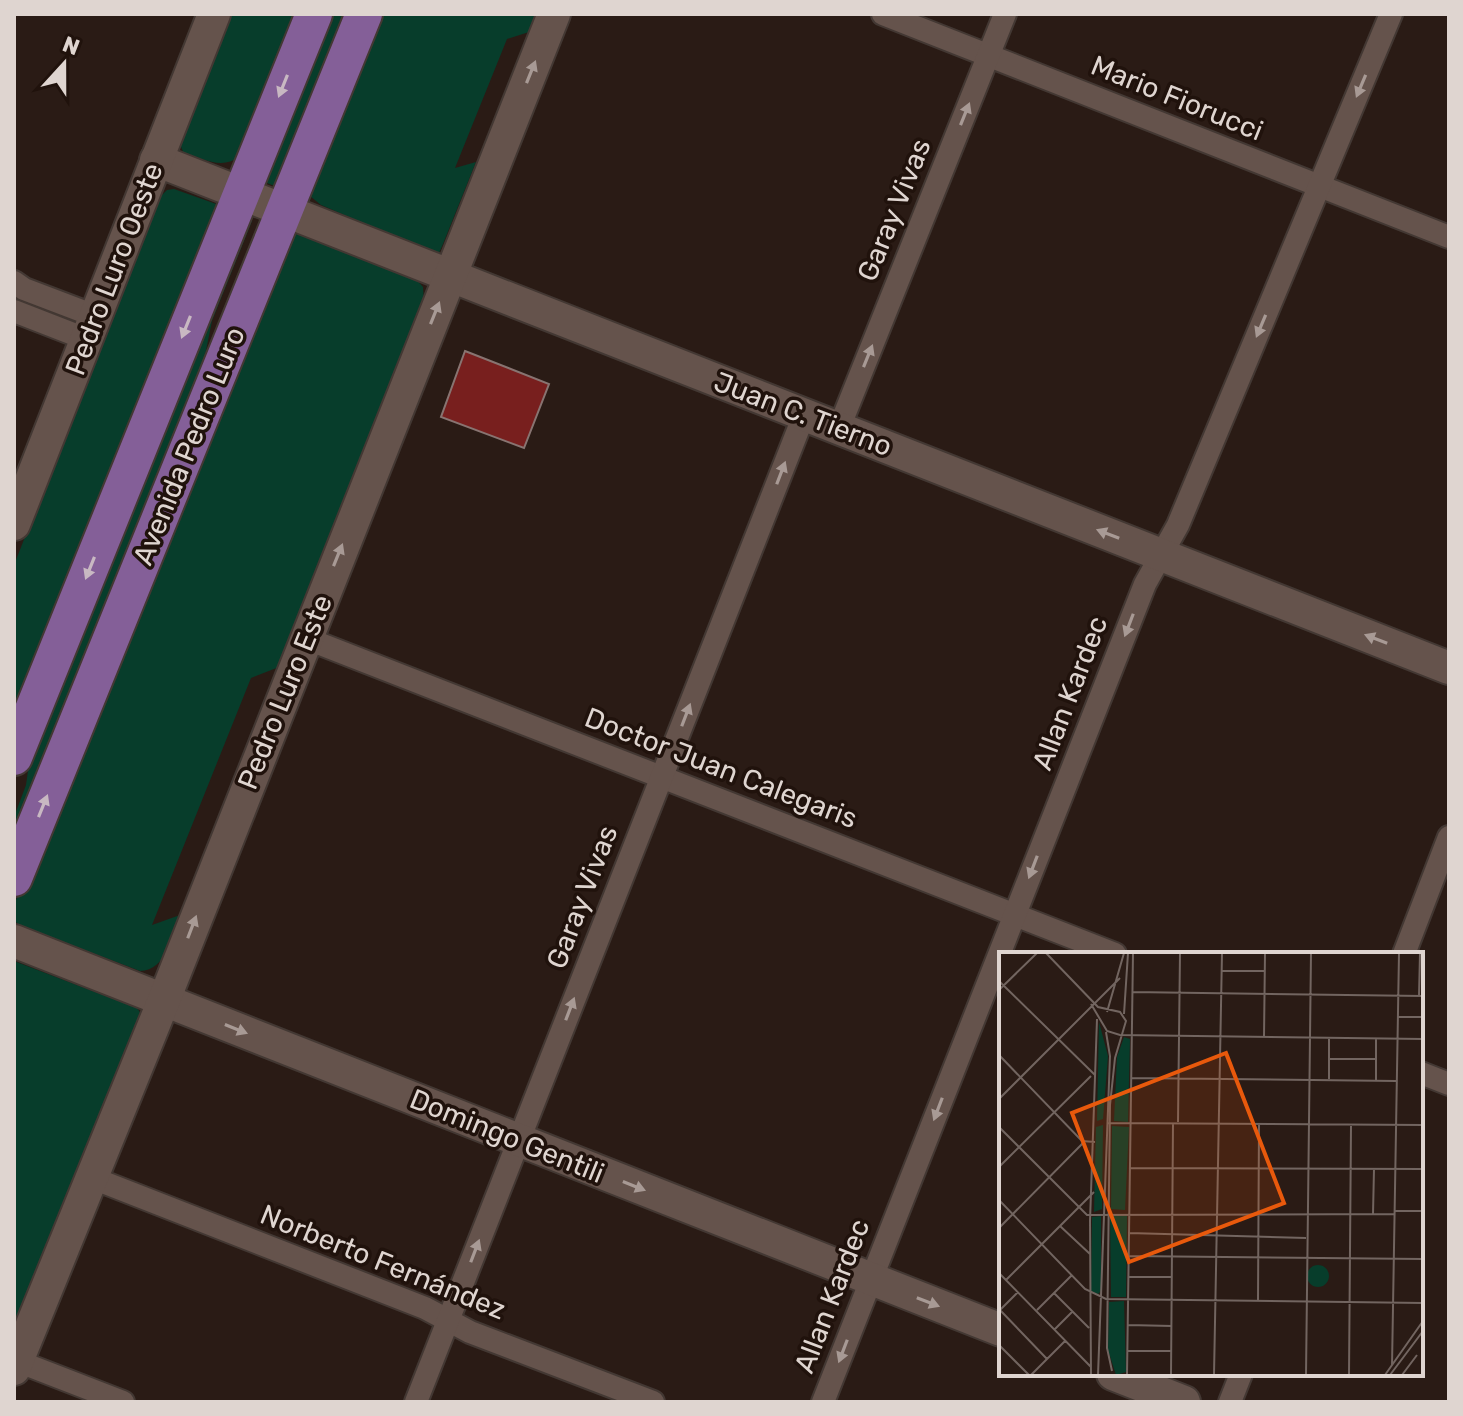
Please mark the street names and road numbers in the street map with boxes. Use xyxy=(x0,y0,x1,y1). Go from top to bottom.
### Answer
street label: Mario Fiorucci xyxy=(1086,49,1268,147)
street label: Garay Vivas xyxy=(850,134,938,286)
street label: Pedro Luro Oeste xyxy=(58,158,170,380)
street label: Avenida Pedro Luro xyxy=(126,322,252,570)
street label: Juan C. Tierno xyxy=(710,365,896,463)
street label: Pedro Luro Este xyxy=(231,590,339,794)
street label: Allan Kardec xyxy=(1026,612,1114,774)
street label: Doctor Juan Calegaris xyxy=(580,701,862,835)
street label: Garay Vivas xyxy=(540,821,624,973)
street label: Domingo Gentili xyxy=(405,1082,609,1190)
street label: Norberto Fernández xyxy=(256,1198,510,1326)
street label: Allan Kardec xyxy=(788,1215,876,1377)

